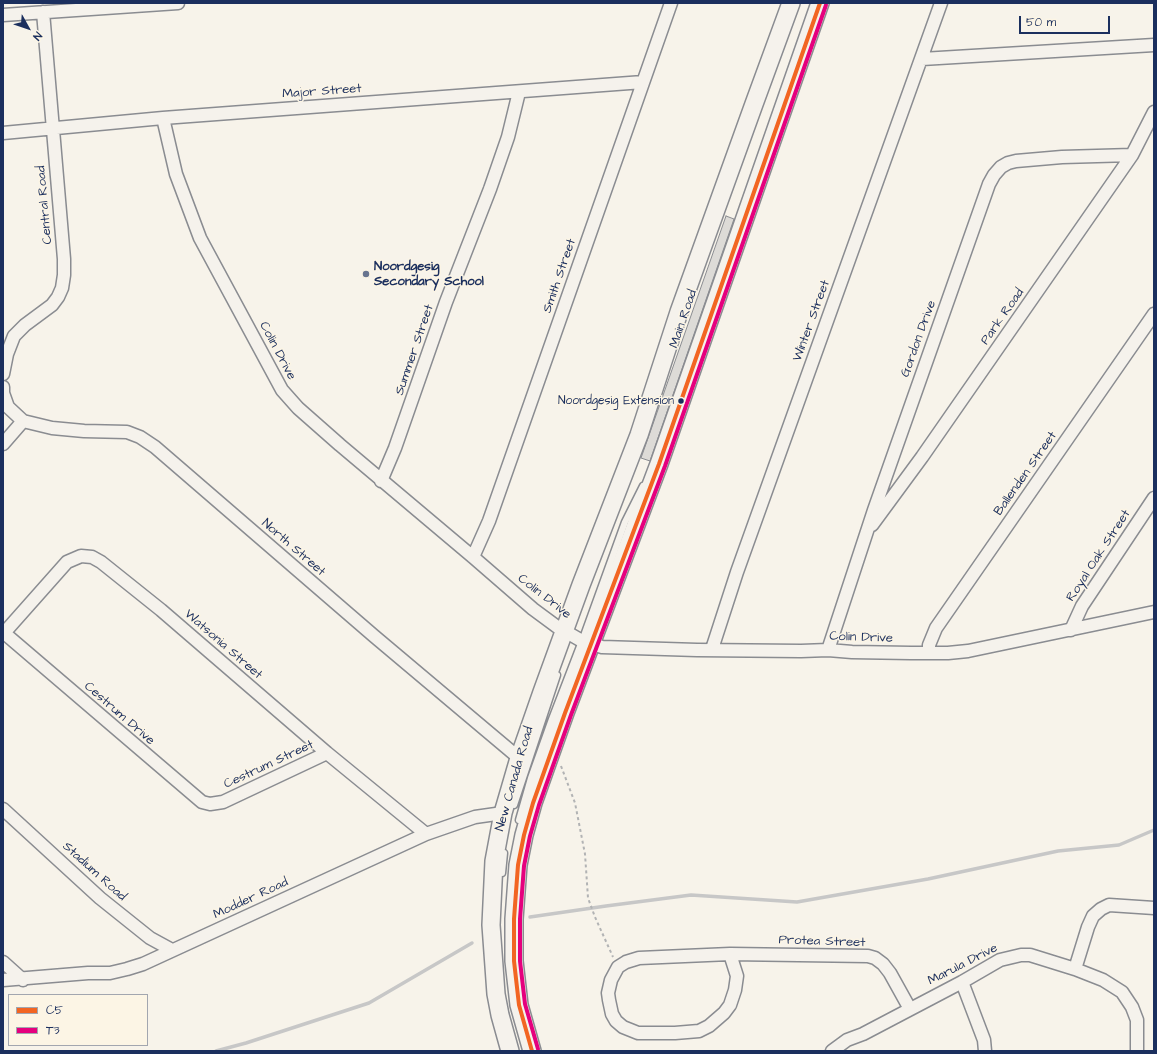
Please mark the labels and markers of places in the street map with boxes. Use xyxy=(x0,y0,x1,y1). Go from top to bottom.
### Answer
place label: Noordgesig Secondary School xyxy=(374,259,484,290)
marker: Noordgesig Secondary School xyxy=(361,269,371,279)
place label: Noordgesig Extension xyxy=(558,394,674,408)
marker: Noordgesig Extension xyxy=(676,396,686,406)

